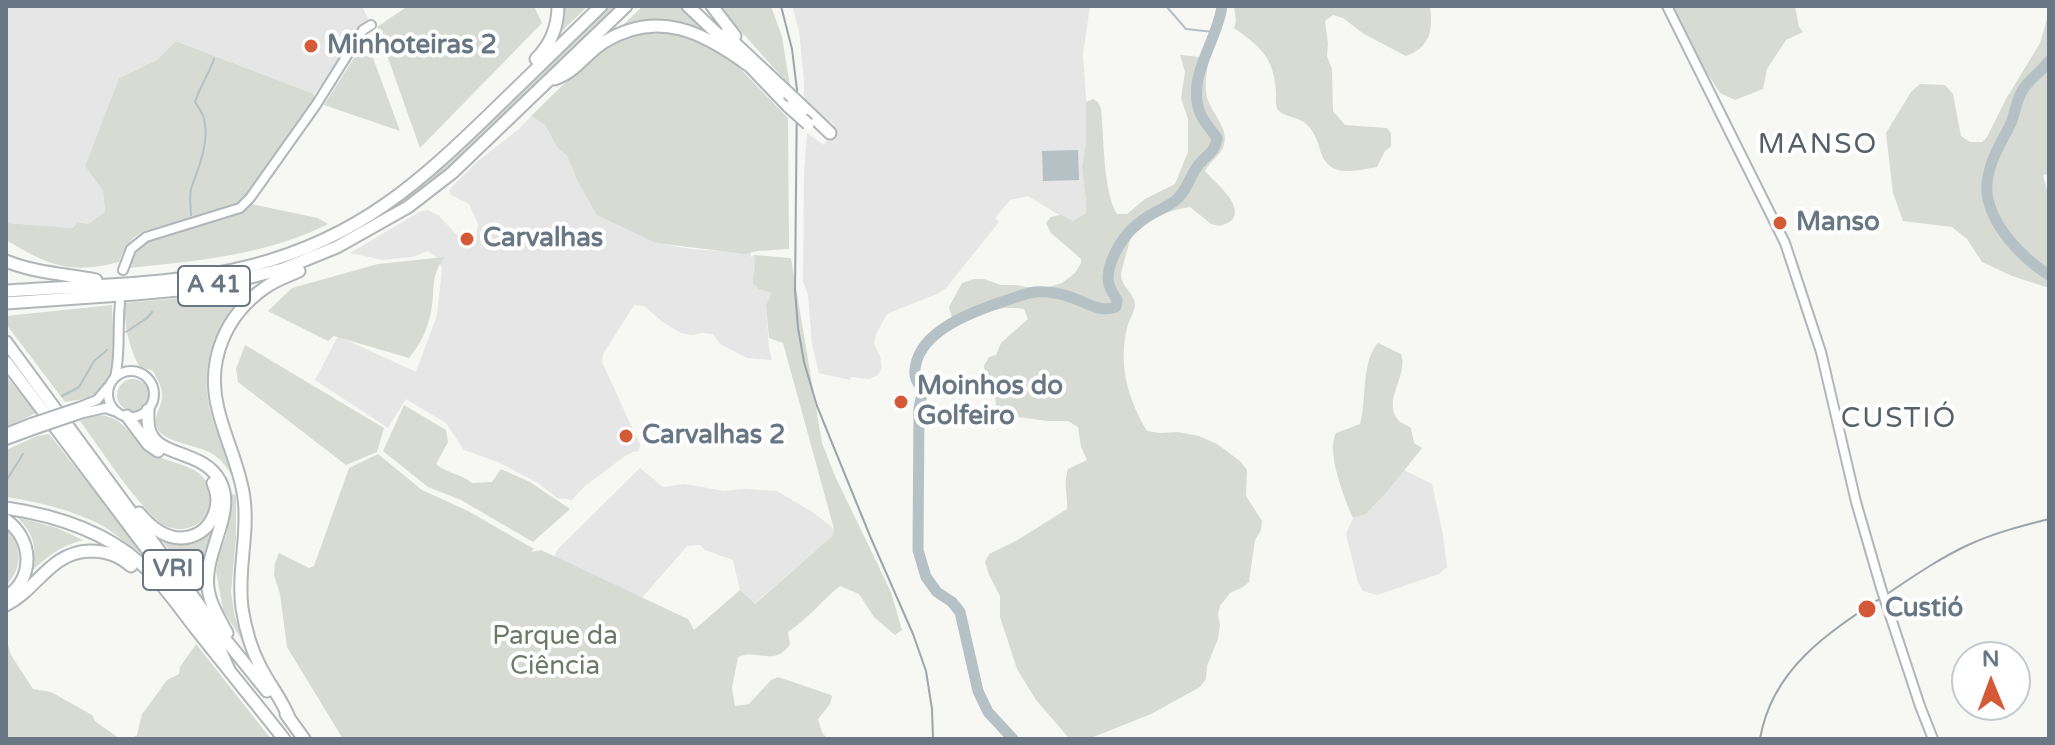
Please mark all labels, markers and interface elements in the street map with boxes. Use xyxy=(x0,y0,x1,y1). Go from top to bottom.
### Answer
place label: Minhoteiras 2 xyxy=(327,30,497,62)
marker: Minhoteiras 2 xyxy=(302,37,320,55)
district label: MANSO xyxy=(1758,129,1878,163)
place label: Manso xyxy=(1796,207,1880,239)
marker: Manso xyxy=(1771,214,1789,232)
place label: Carvalhas xyxy=(483,223,603,255)
marker: Carvalhas xyxy=(458,230,476,248)
road number: A 41 xyxy=(178,266,250,306)
place label: Moinhos do Golfeiro xyxy=(917,371,1063,432)
marker: Moinhos do Golfeiro xyxy=(892,393,910,411)
district label: CUSTIÓ xyxy=(1841,403,1957,437)
place label: Carvalhas 2 xyxy=(642,420,785,452)
marker: Carvalhas 2 xyxy=(617,427,635,445)
road number: VRI xyxy=(143,550,203,590)
place label: Custió xyxy=(1885,593,1963,625)
marker: Custió xyxy=(1856,598,1878,620)
park label: Parque da Ciência xyxy=(492,621,618,682)
north arrow xyxy=(1951,641,2031,721)
text: N xyxy=(1982,646,2000,672)

